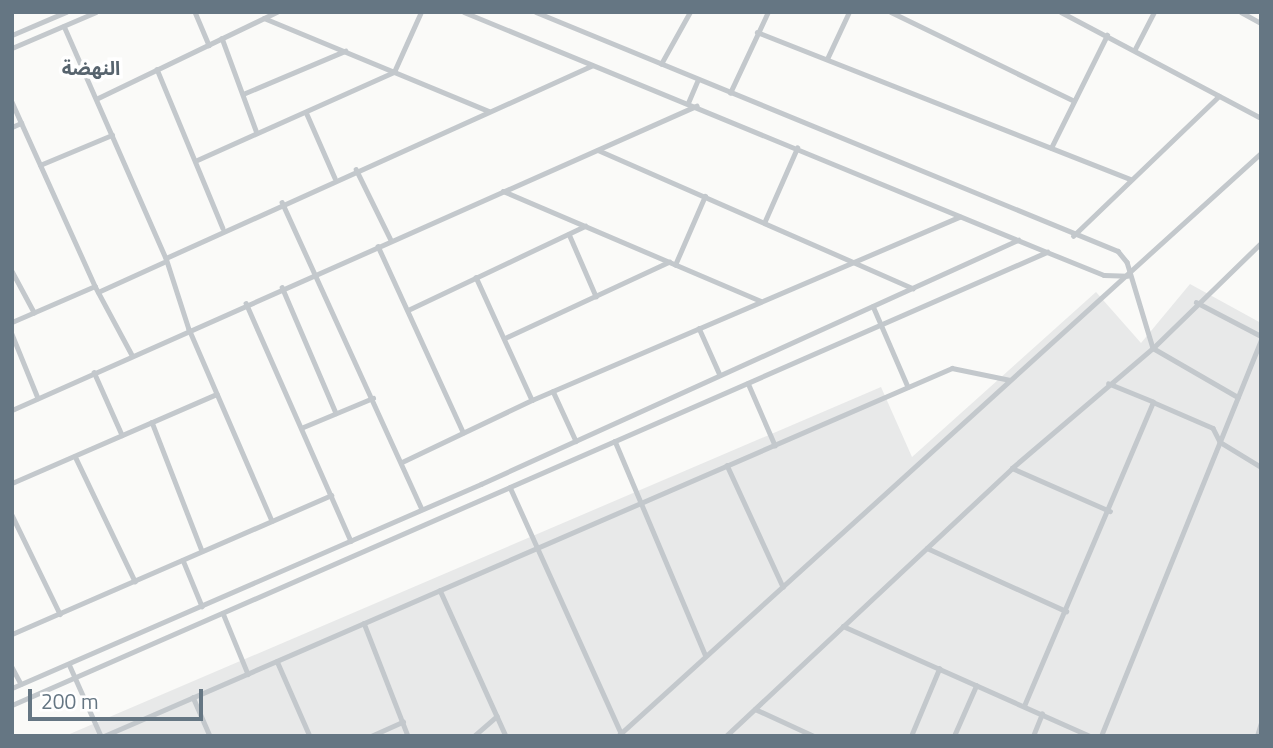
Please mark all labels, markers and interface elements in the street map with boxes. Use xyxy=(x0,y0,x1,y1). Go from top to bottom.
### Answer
district label: النهضة xyxy=(62,57,120,79)
scale bar xyxy=(32,674,206,718)
text: 200 m xyxy=(41,685,98,717)

